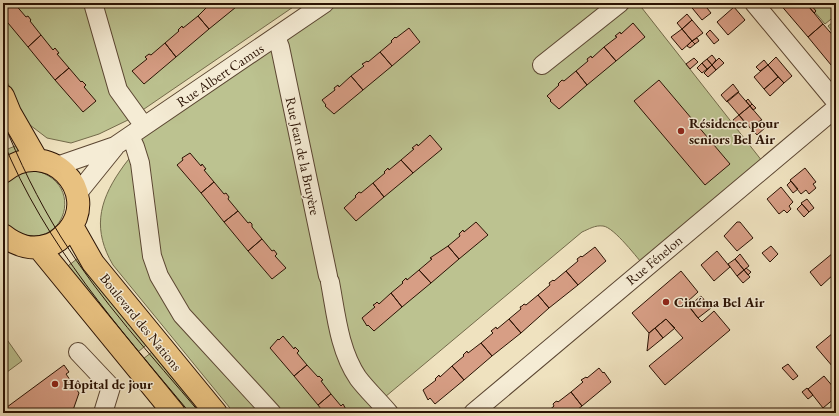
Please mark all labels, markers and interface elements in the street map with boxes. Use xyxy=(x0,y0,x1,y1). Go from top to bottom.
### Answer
street label: Rue Albert Camus xyxy=(173,39,268,111)
street label: Rue Jean de la Bruyère xyxy=(282,95,324,217)
place label: Résidence pour seniors Bel Air xyxy=(689,114,779,148)
marker: Résidence pour seniors Bel Air xyxy=(676,126,686,136)
street label: Rue Fénelon xyxy=(622,231,686,289)
street label: Boulevard des Nations xyxy=(96,269,186,375)
place label: Cinéma Bel Air xyxy=(674,293,765,311)
marker: Cinéma Bel Air xyxy=(661,297,671,307)
place label: Hôpital de jour xyxy=(63,375,153,393)
marker: Hôpital de jour xyxy=(50,379,60,389)

